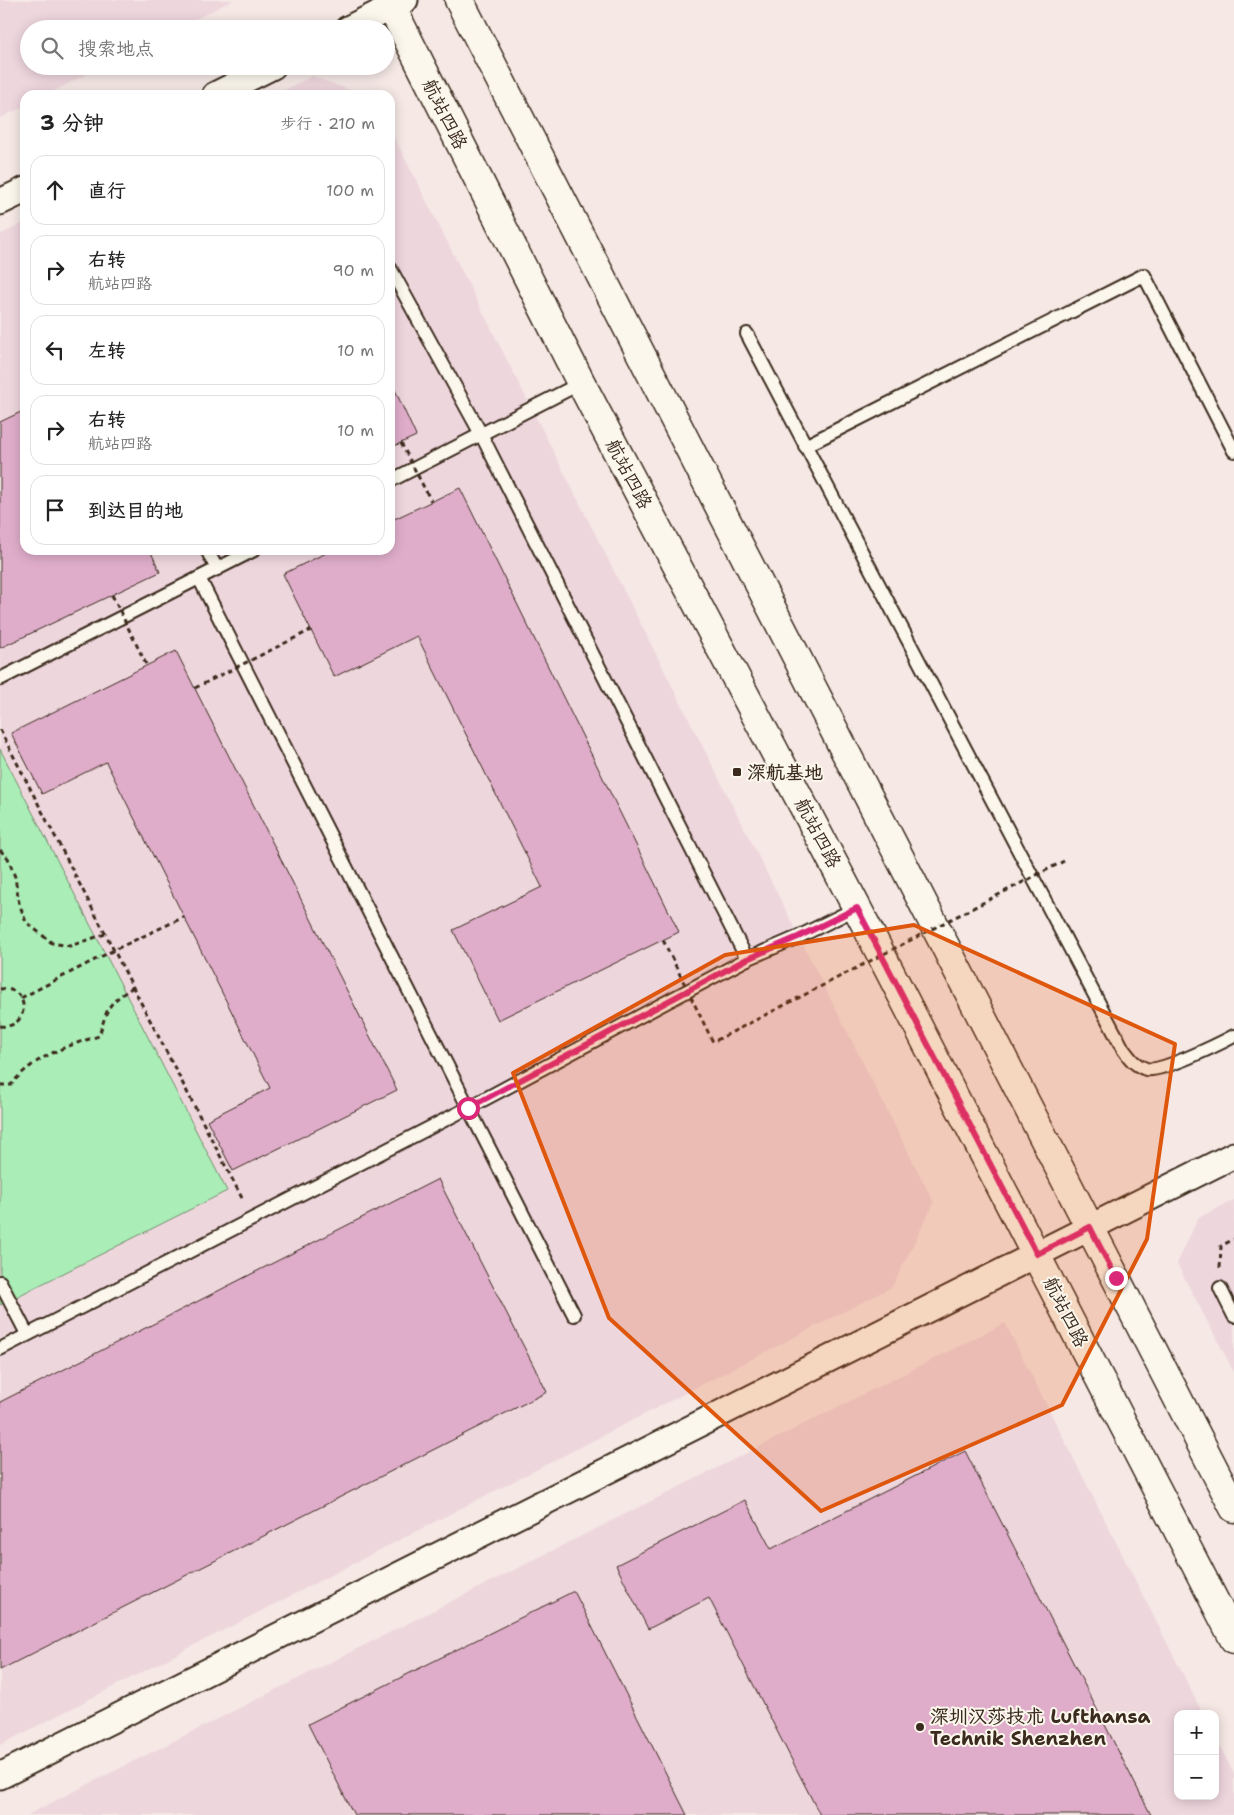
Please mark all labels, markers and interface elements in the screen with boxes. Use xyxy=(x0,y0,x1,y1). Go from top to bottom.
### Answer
search box xyxy=(20,20,395,75)
icon: search xyxy=(38,34,66,62)
text: 搜索地点 xyxy=(78,36,154,61)
street label: 航站四路 xyxy=(417,74,473,154)
text: 3 分钟 xyxy=(40,109,104,137)
text: 步行 · 210 m xyxy=(280,113,375,134)
icon: ahead xyxy=(41,176,69,204)
text: 直行 xyxy=(88,178,126,203)
text: 100 m xyxy=(326,180,374,201)
text: 右转 xyxy=(88,247,126,272)
icon: right xyxy=(41,256,69,284)
text: 90 m xyxy=(333,260,374,281)
text: 航站四路 xyxy=(88,273,152,294)
icon: left xyxy=(41,336,69,364)
text: 左转 xyxy=(88,338,126,363)
text: 10 m xyxy=(337,340,374,361)
text: 右转 xyxy=(88,407,126,432)
icon: right xyxy=(41,416,69,444)
text: 10 m xyxy=(337,420,374,441)
text: 航站四路 xyxy=(88,433,152,454)
street label: 航站四路 xyxy=(600,435,658,513)
icon: arrive xyxy=(41,496,69,524)
text: 到达目的地 xyxy=(88,498,183,523)
place label: 深航基地 xyxy=(747,760,823,785)
marker: 深航基地 xyxy=(731,766,743,778)
street label: 航站四路 xyxy=(789,794,847,872)
route start xyxy=(457,1097,480,1120)
route end xyxy=(1105,1267,1128,1290)
street label: 航站四路 xyxy=(1038,1272,1094,1352)
place label: 深圳汉莎技术 Lufthansa Technik Shenzhen xyxy=(930,1704,1150,1751)
map controls xyxy=(1174,1710,1219,1800)
button: + xyxy=(1174,1710,1219,1755)
marker: 深圳汉莎技术 Lufthansa Technik Shenzhen xyxy=(914,1721,926,1733)
button: − xyxy=(1174,1755,1219,1800)

